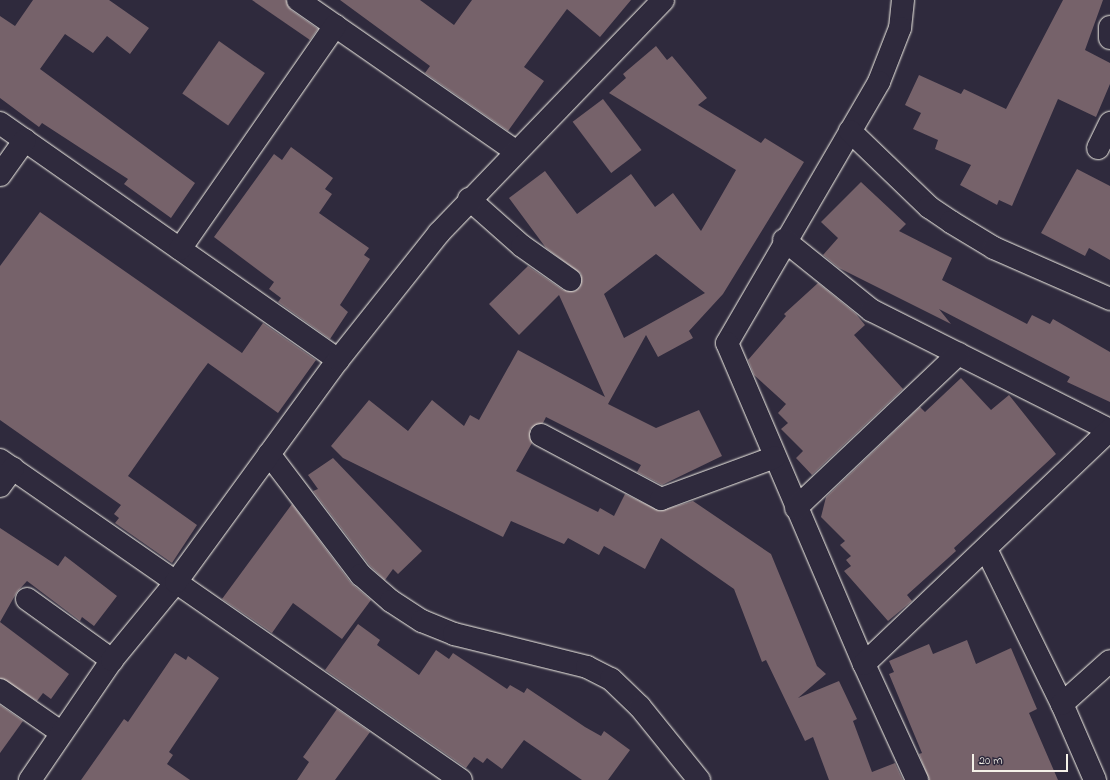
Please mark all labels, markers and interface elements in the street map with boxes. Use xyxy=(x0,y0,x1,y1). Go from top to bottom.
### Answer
scale bar xyxy=(974,746,1070,772)
text: 20 m xyxy=(979,752,1002,770)

